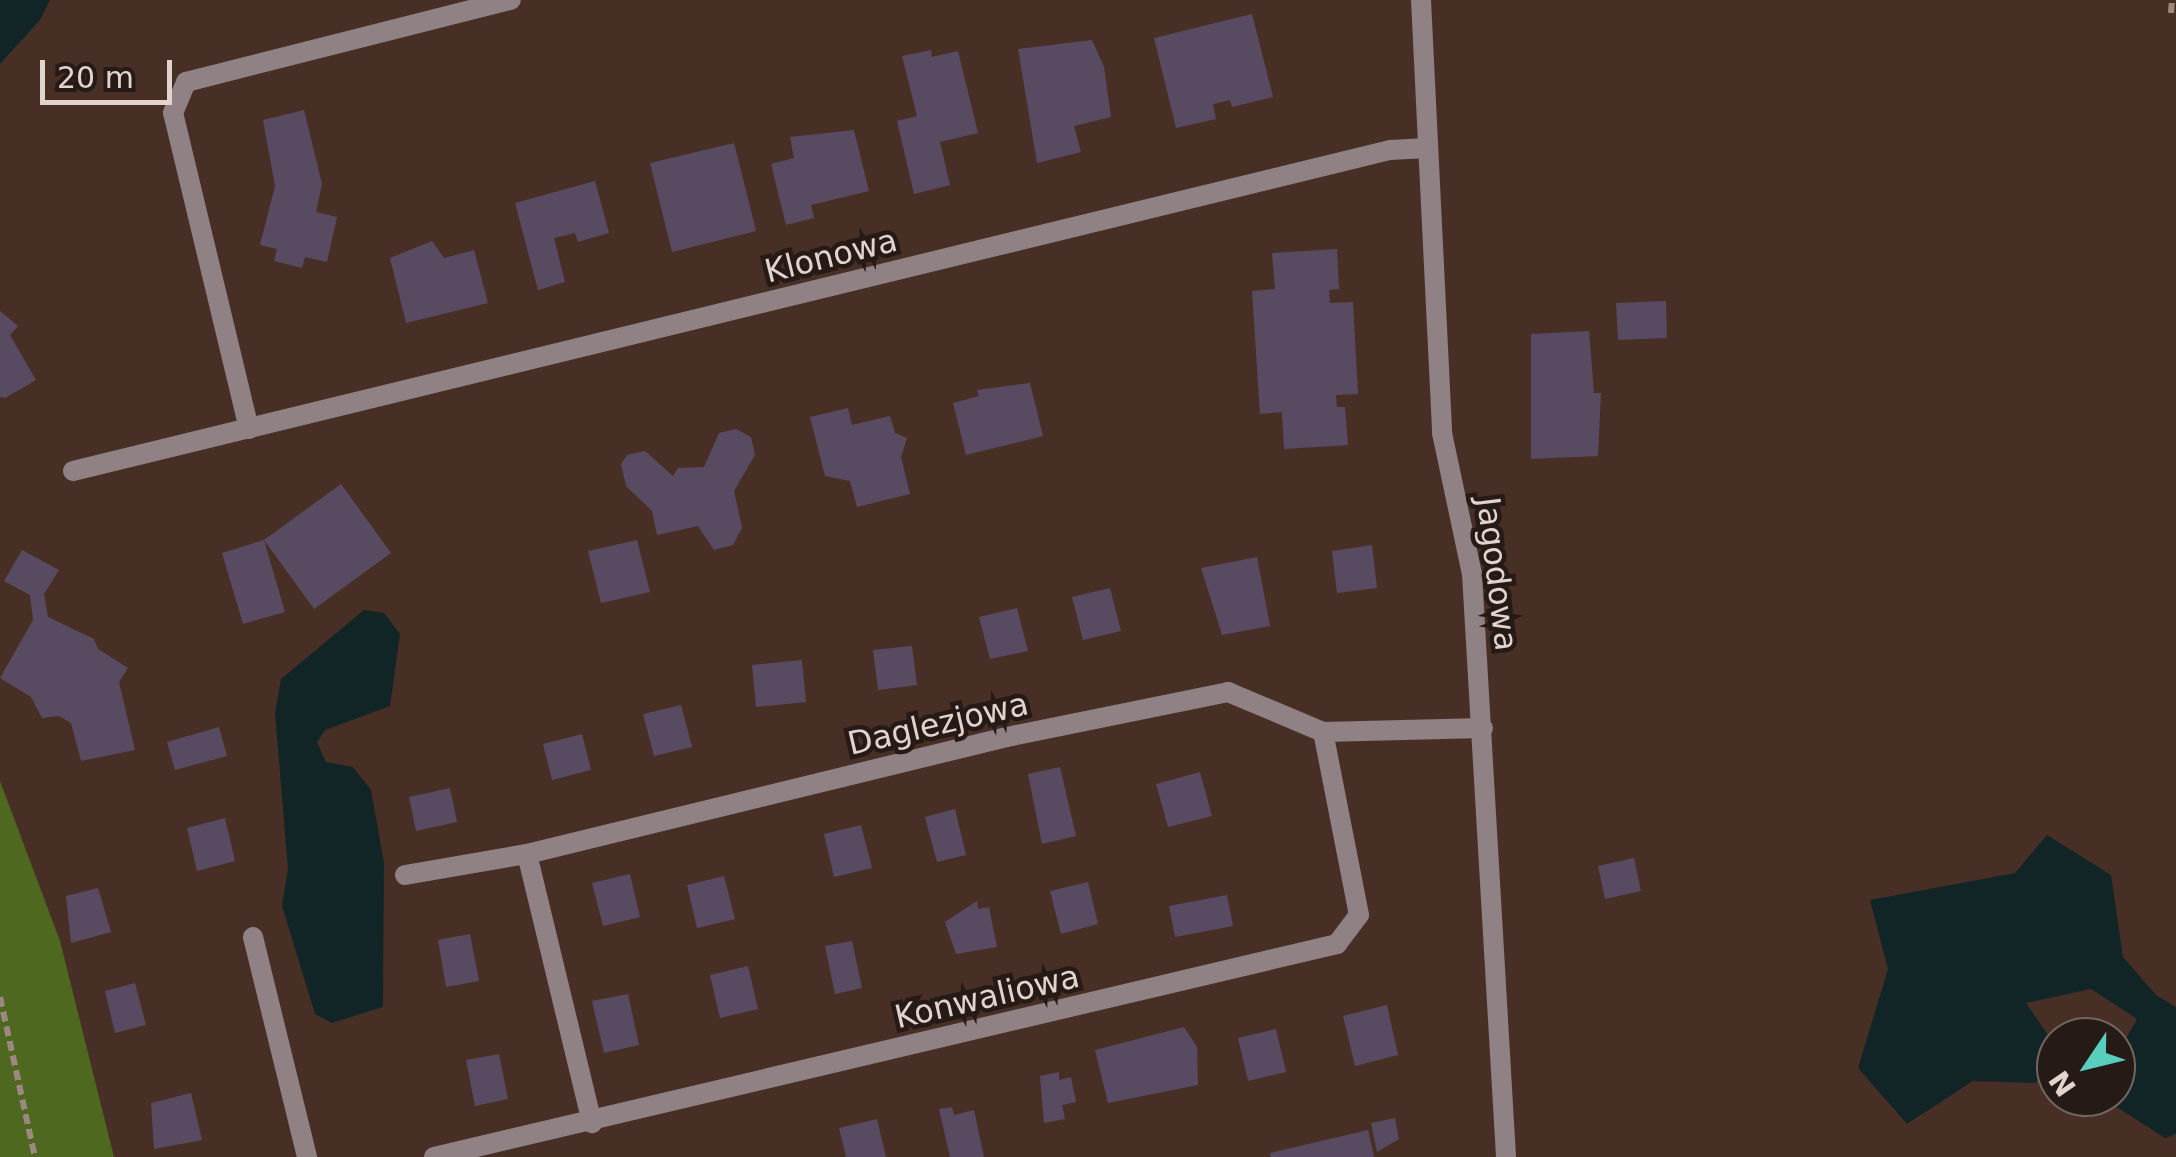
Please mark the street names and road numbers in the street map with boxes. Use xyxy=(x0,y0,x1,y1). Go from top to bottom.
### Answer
street label: Klonowa xyxy=(761,221,901,291)
street label: Jagodowa xyxy=(1469,495,1525,653)
street label: Daglezjowa xyxy=(844,685,1032,763)
street label: Konwaliowa xyxy=(891,957,1083,1037)

